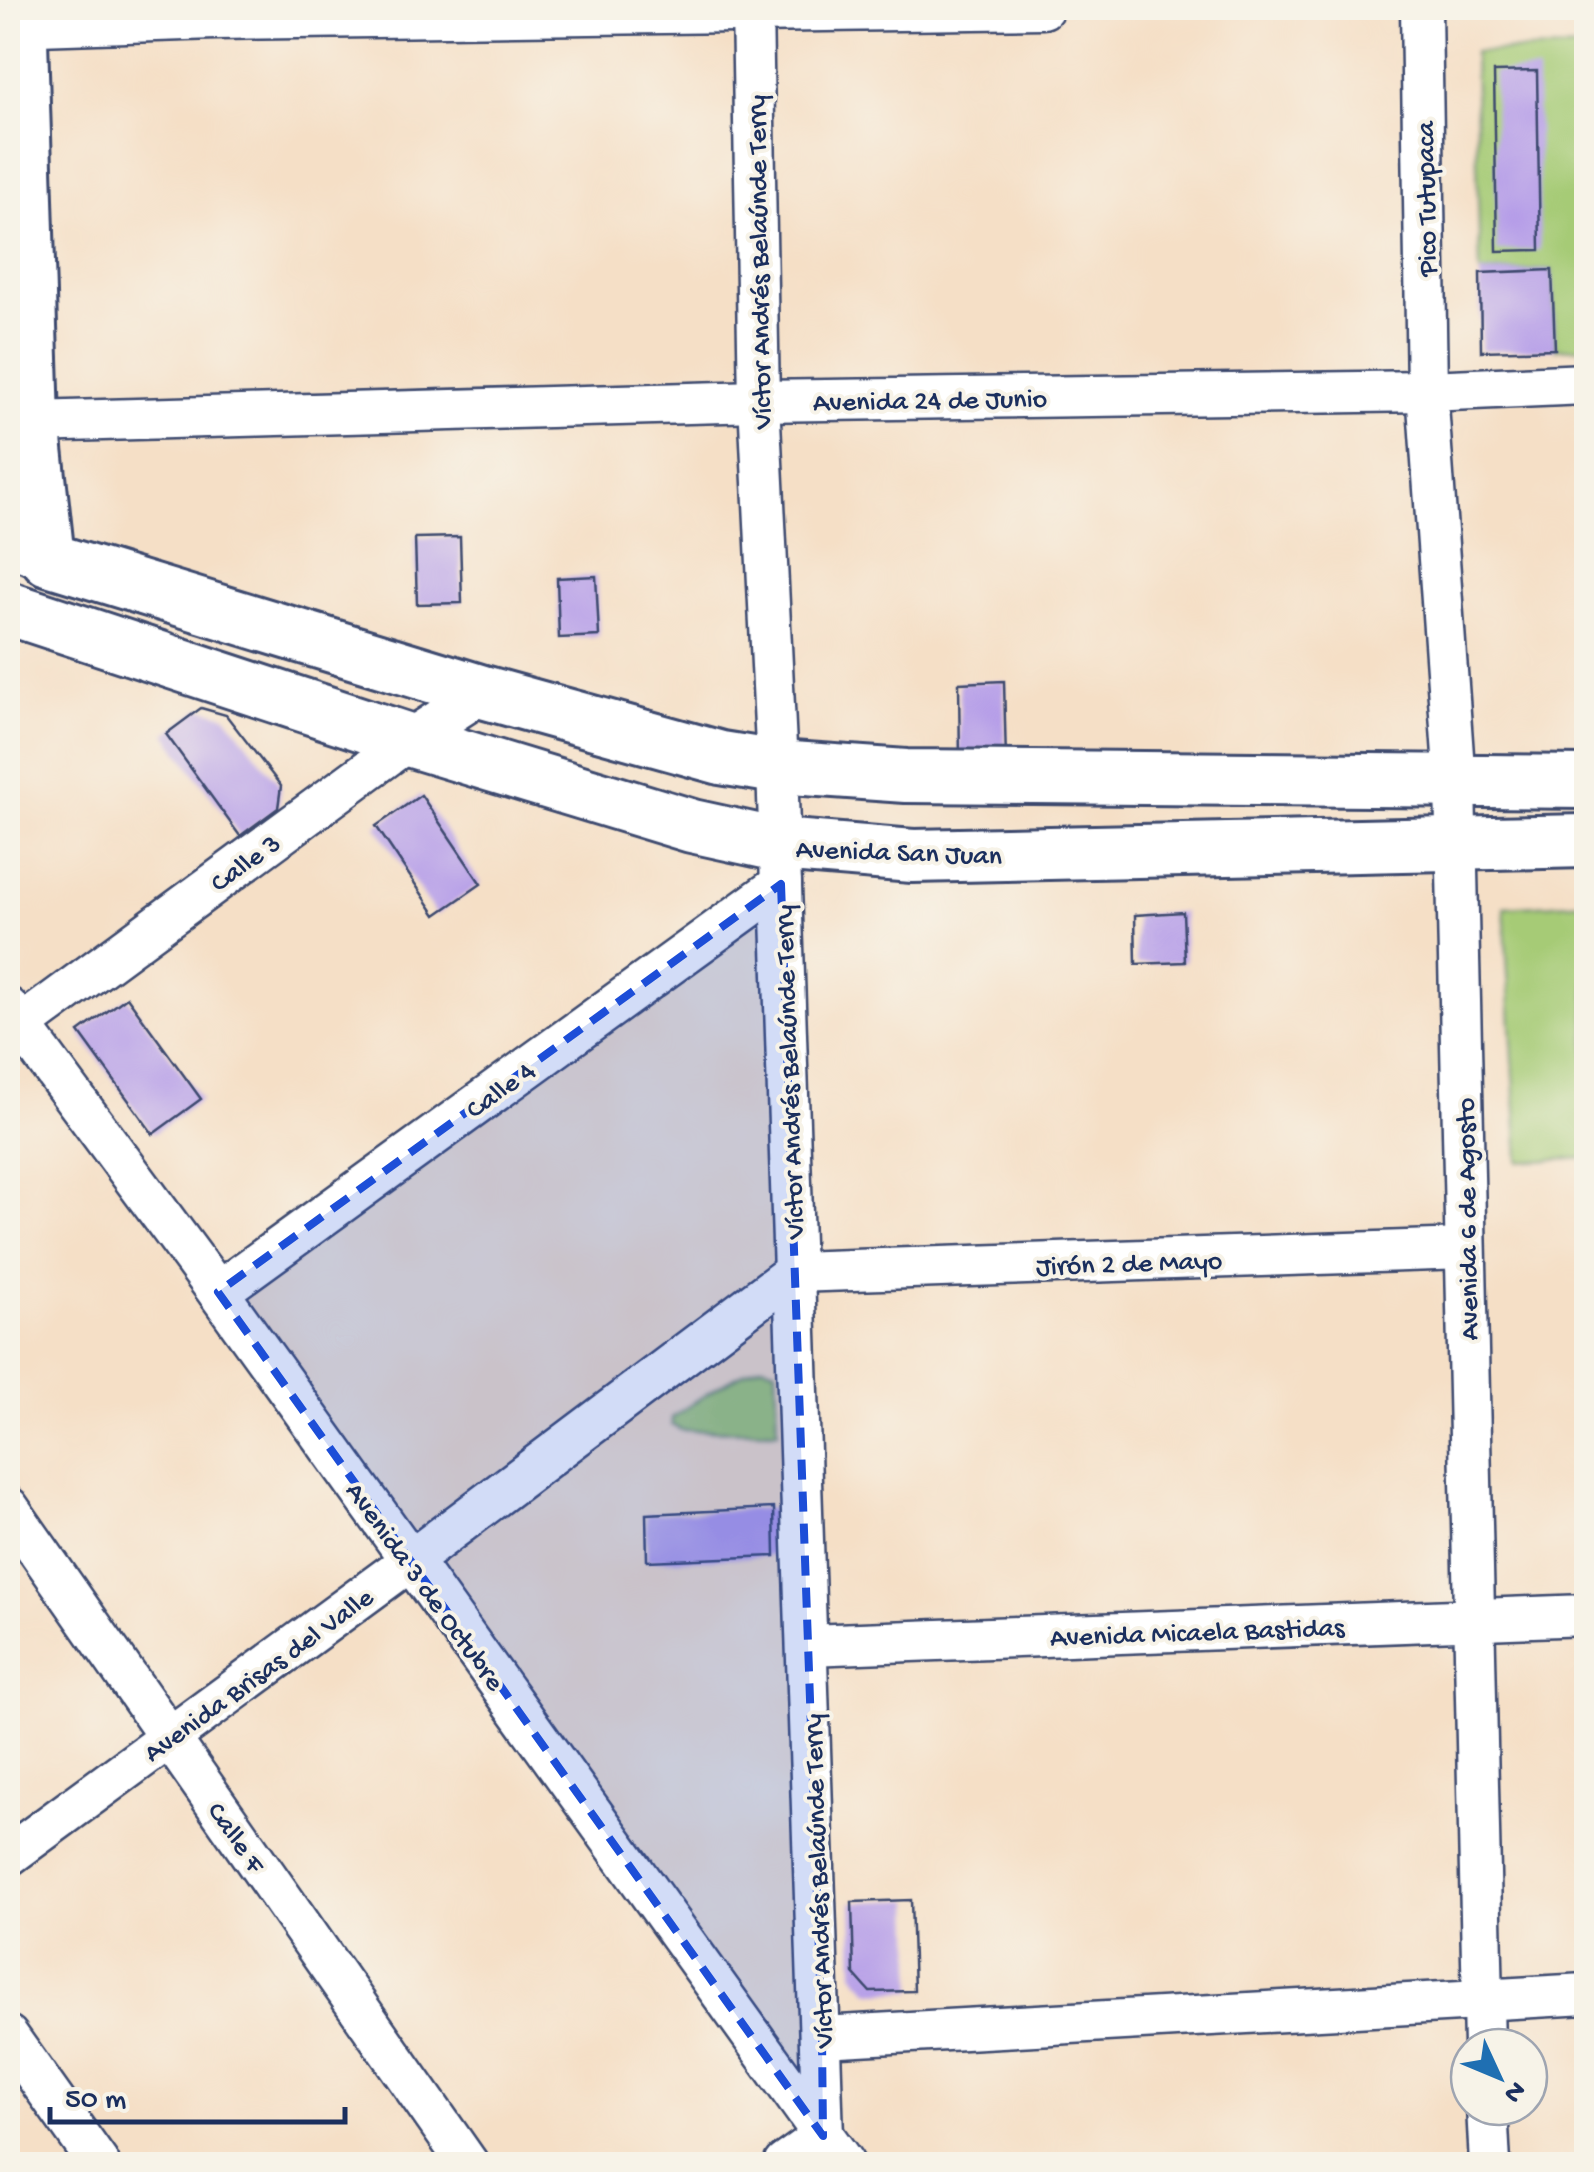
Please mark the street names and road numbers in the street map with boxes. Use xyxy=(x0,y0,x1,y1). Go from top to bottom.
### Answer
street label: Víctor Andrés Belaúnde Terry xyxy=(742,94,781,430)
street label: Pico Tutupaca xyxy=(1411,120,1446,278)
street label: Avenida 24 de Junio xyxy=(813,384,1047,421)
street label: Calle 3 xyxy=(205,828,288,901)
street label: Avenida San Juan xyxy=(795,834,1003,875)
street label: Víctor Andrés Belaúnde Terry xyxy=(769,904,814,1241)
street label: Calle 4 xyxy=(461,1056,543,1128)
street label: Avenida 6 de Agosto xyxy=(1451,1097,1488,1341)
street label: Jirón 2 de Mayo xyxy=(1035,1246,1223,1285)
street label: Avenida 3 de Octubre xyxy=(337,1477,511,1699)
street label: Avenida Brisas del Valle xyxy=(138,1582,381,1771)
street label: Avenida Micaela Bastidas xyxy=(1049,1613,1346,1656)
street label: Víctor Andrés Belaúnde Terry xyxy=(798,1713,843,2050)
street label: Calle F xyxy=(198,1797,271,1882)

